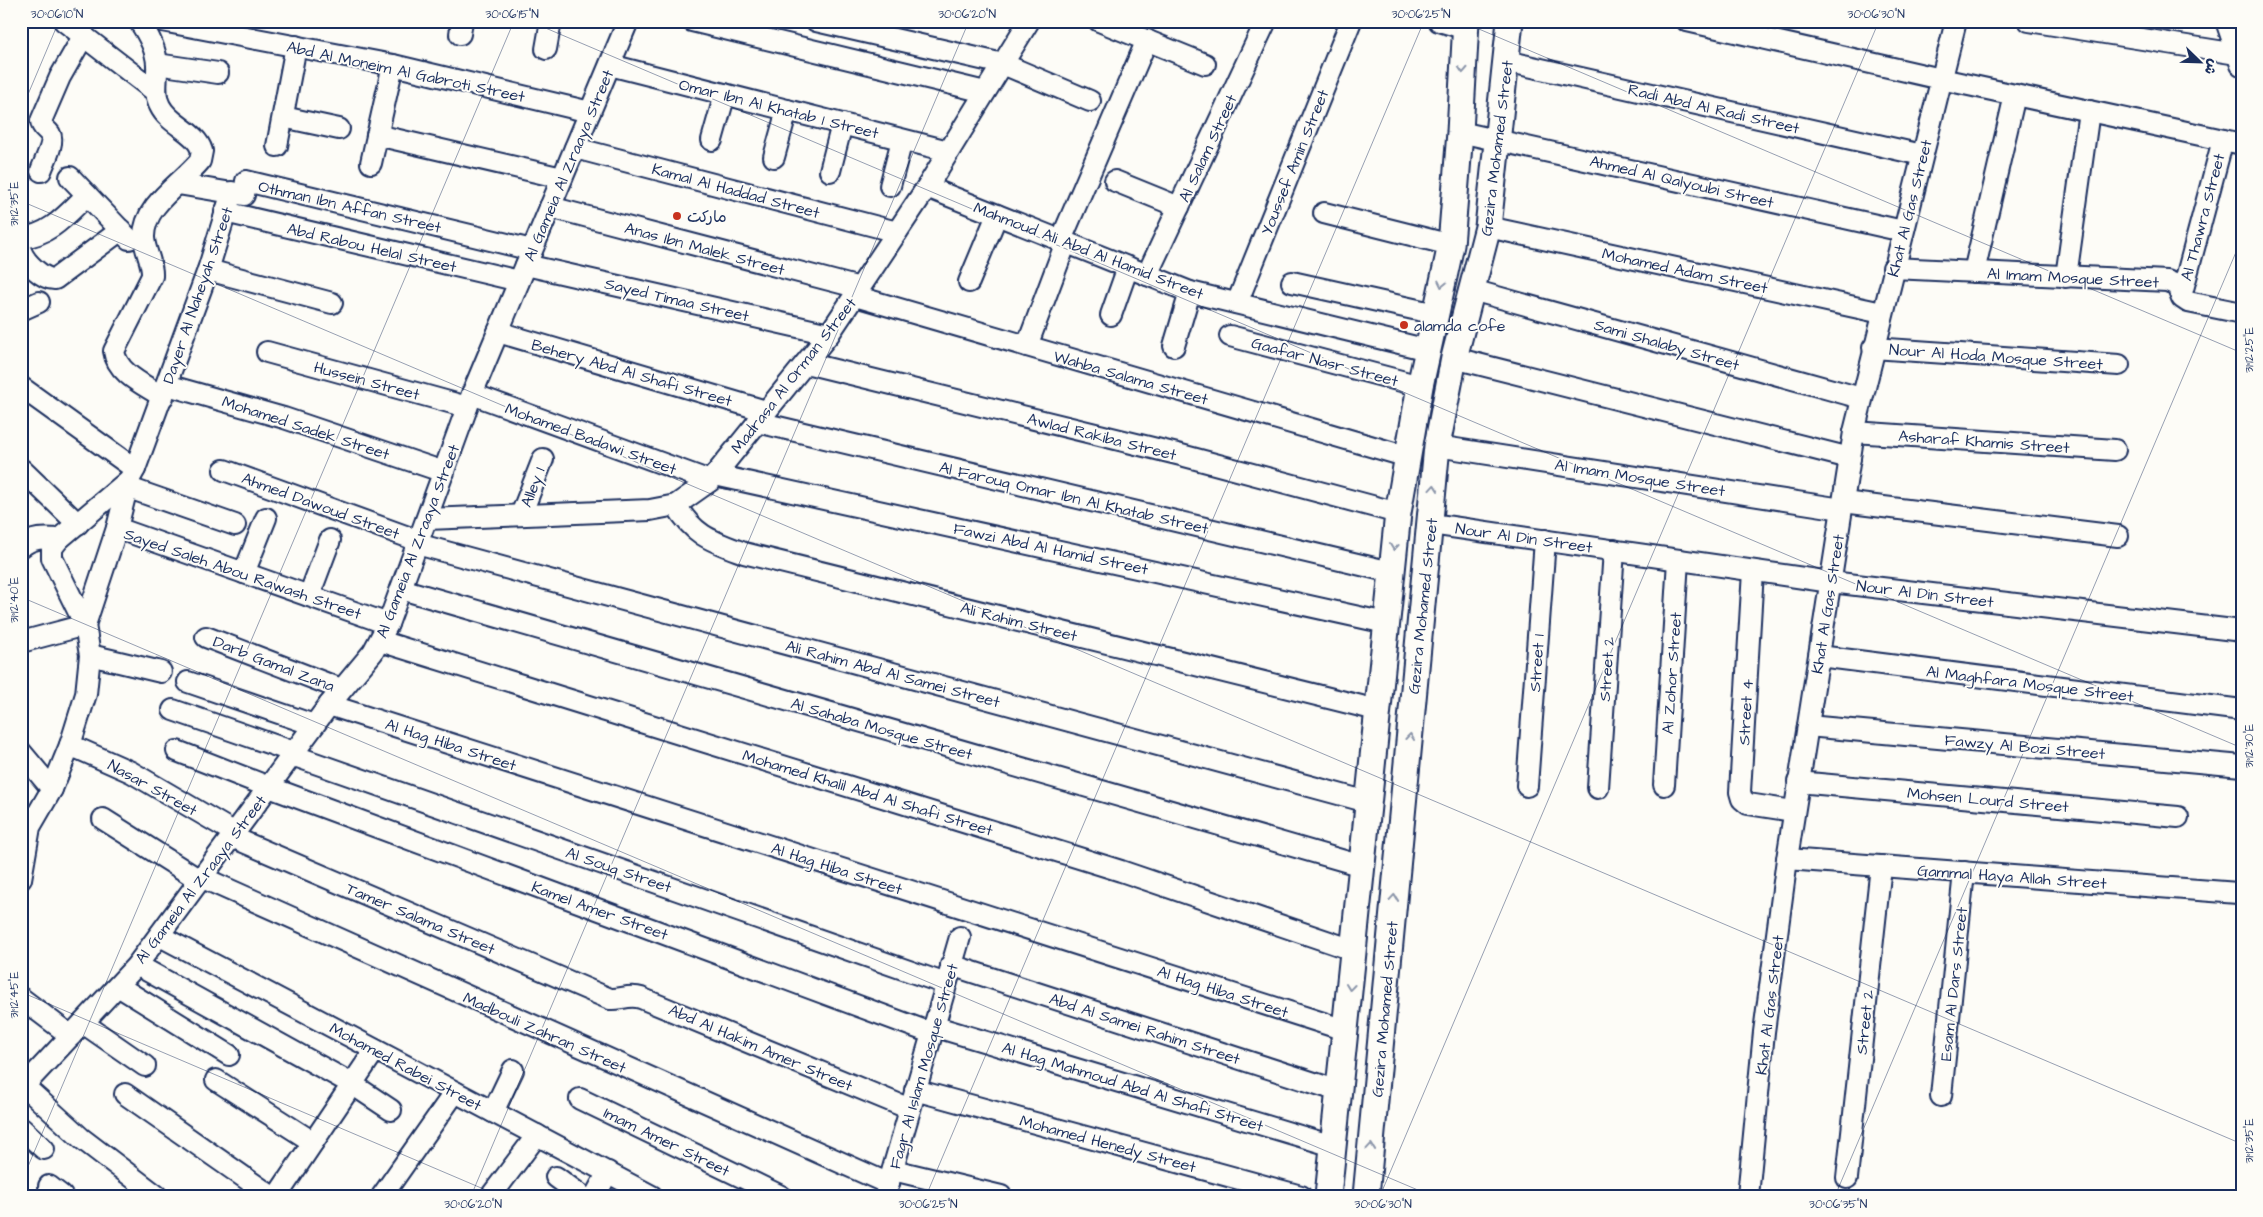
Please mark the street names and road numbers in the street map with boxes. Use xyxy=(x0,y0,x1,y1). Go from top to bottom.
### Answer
street label: Abd Al Moneim Al Gabroti Street xyxy=(285,36,527,108)
street label: Gezira Mohamed Street xyxy=(1475,58,1519,237)
street label: Al Gameia Al Zraaya Street xyxy=(519,66,620,265)
street label: Omar Ibn Al Khatab 1 Street xyxy=(677,73,881,145)
street label: Radi Abd Al Radi Street xyxy=(1626,79,1802,140)
street label: Youssef Amin Street xyxy=(1256,86,1334,238)
street label: Al Salam Street xyxy=(1173,91,1243,206)
street label: Khat Al Gas Street xyxy=(1882,137,1938,279)
street label: Ahmed Al Qalyoubi Street xyxy=(1587,150,1776,215)
street label: Al Thawra Street xyxy=(2175,151,2231,283)
street label: Kamal Al Haddad Street xyxy=(649,158,823,224)
street label: Othman Ibn Affan Street xyxy=(256,175,444,239)
street label: Mahmoud Ali Abd Al Hamid Street xyxy=(970,197,1207,305)
street label: Dayer Al Naheyah Street xyxy=(157,203,240,387)
street label: Anas Ibn Malek Street xyxy=(622,217,788,281)
street label: Abd Rabou Helal Street xyxy=(285,218,459,278)
street label: Mohamed Adam Street xyxy=(1600,243,1770,299)
street label: Al Imam Mosque Street xyxy=(1986,263,2160,294)
street label: Sayed Timaa Street xyxy=(602,273,752,328)
street label: Madrasa Al Orman Street xyxy=(726,293,862,458)
street label: Sami Shalaby Street xyxy=(1591,314,1742,377)
street label: Gaafar Nasr Street xyxy=(1249,332,1401,392)
street label: Behery Abd Al Shafi Street xyxy=(529,334,735,413)
street label: Nour Al Hoda Mosque Street xyxy=(1888,339,2104,375)
street label: Wahba Salama Street xyxy=(1051,345,1211,411)
street label: Hussein Street xyxy=(311,356,423,406)
street label: Mohamed Sadek Street xyxy=(219,390,393,466)
street label: Mohamed Badawi Street xyxy=(502,398,680,480)
street label: Awlad Rakiba Street xyxy=(1025,408,1179,466)
street label: Asharaf Khamis Street xyxy=(1898,425,2071,459)
street label: Al Gameia Al Zraaya Street xyxy=(371,441,466,642)
street label: Al Imam Mosque Street xyxy=(1553,454,1727,502)
street label: Al Farouq Omar Ibn Al Khatab Street xyxy=(937,456,1211,540)
street label: Alley 1 xyxy=(515,464,552,511)
street label: Ahmed Dawoud Street xyxy=(239,467,403,545)
street label: Gezira Mohamed Street xyxy=(1403,516,1443,695)
street label: Nour Al Din Street xyxy=(1454,517,1594,559)
street label: Fawzi Abd Al Hamid Street xyxy=(951,518,1151,580)
street label: Sayed Saleh Abou Rawash Street xyxy=(121,523,365,626)
street label: Khat Al Gas Street xyxy=(1806,532,1850,675)
street label: Nour Al Din Street xyxy=(1855,575,1995,613)
street label: Ali Rahim Street xyxy=(958,597,1080,647)
street label: Al Zohor Street xyxy=(1657,611,1687,735)
street label: Darb Gamal Zana xyxy=(210,631,337,697)
street label: Street 1 xyxy=(1524,633,1550,693)
street label: Ali Rahim Abd Al Samei Street xyxy=(783,635,1003,713)
street label: Street 2 xyxy=(1594,636,1620,702)
street label: Al Maghfara Mosque Street xyxy=(1925,660,2135,709)
street label: Street 4 xyxy=(1733,678,1759,746)
street label: Al Sahaba Mosque Street xyxy=(788,692,976,766)
street label: Al Hag Hiba Street xyxy=(382,713,520,778)
street label: Fawzy Al Bozi Street xyxy=(1944,729,2107,766)
street label: Mohamed Khalil Abd Al Shafi Street xyxy=(740,744,996,842)
street label: Nasar Street xyxy=(104,754,202,822)
street label: Mohsen Lourd Street xyxy=(1906,782,2070,818)
street label: Al Gameia Al Zraaya Street xyxy=(130,790,273,969)
street label: Al Hag Hiba Street xyxy=(768,837,906,902)
street label: Al Souq Street xyxy=(563,842,675,899)
street label: Gammal Haya Allah Street xyxy=(1917,859,2108,896)
street label: Kamel Amer Street xyxy=(528,876,671,946)
street label: Tamer Salama Street xyxy=(343,878,499,960)
street label: Esam Al Dars Street xyxy=(1935,905,1973,1062)
street label: Gezira Mohamed Street xyxy=(1366,920,1404,1098)
street label: Khat Al Gas Street xyxy=(1750,933,1790,1076)
street label: Fagr Al Islam Mosque Street xyxy=(884,960,965,1172)
street label: Al Hag Hiba Street xyxy=(1154,960,1292,1025)
street label: Madbouli Zahran Street xyxy=(460,987,630,1079)
street label: Abd Al Samei Rahim Street xyxy=(1046,988,1243,1070)
street label: Street 2 xyxy=(1851,989,1879,1056)
street label: Abd Al Hakim Amer Street xyxy=(665,999,856,1097)
street label: Mohamed Rabei Street xyxy=(326,1017,486,1117)
street label: Al Hag Mahmoud Abd Al Shafi Street xyxy=(999,1037,1267,1138)
street label: Imam Amer Street xyxy=(600,1102,734,1182)
street label: Mohamed Henedy Street xyxy=(1017,1110,1199,1179)

